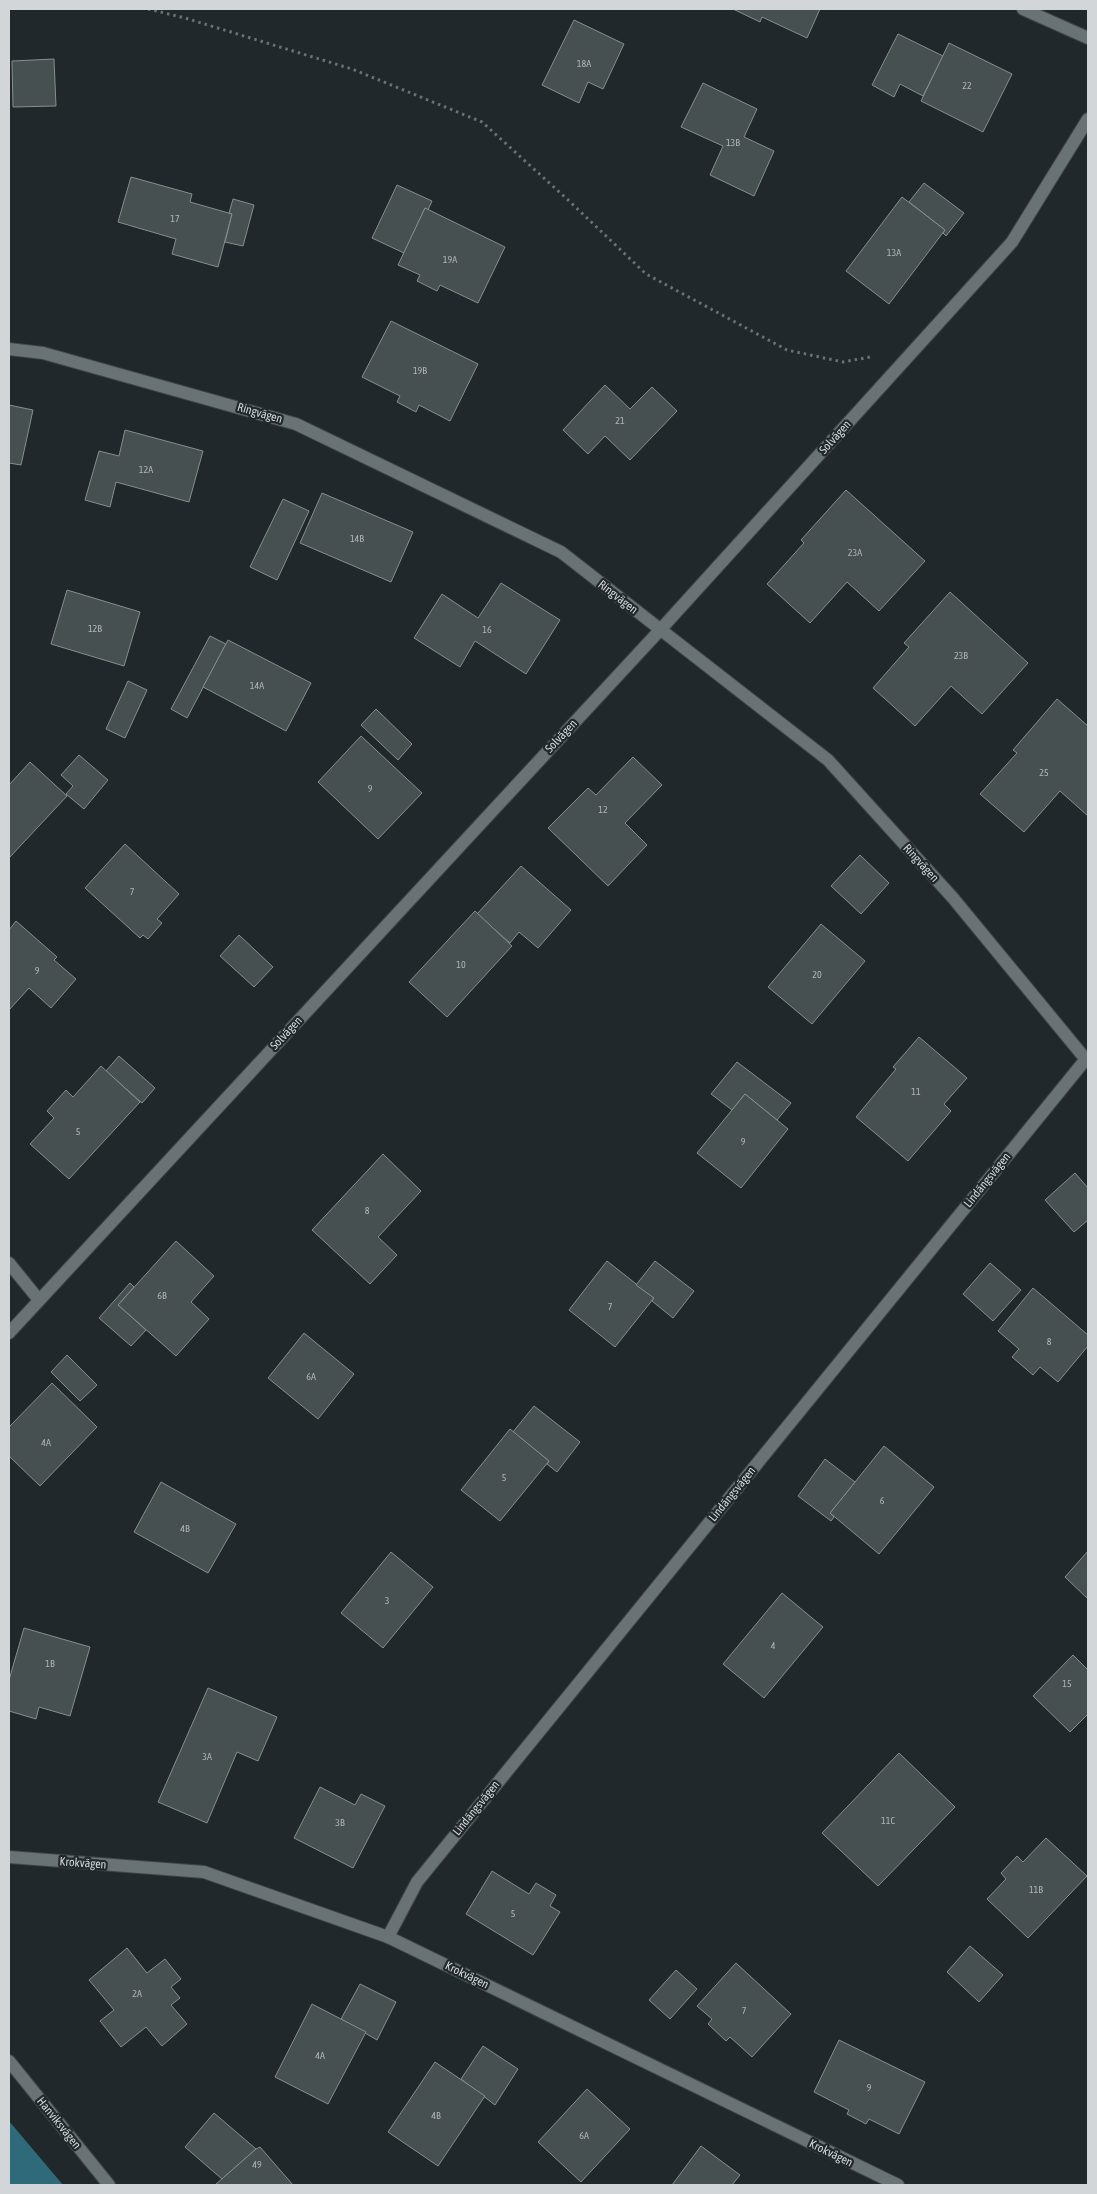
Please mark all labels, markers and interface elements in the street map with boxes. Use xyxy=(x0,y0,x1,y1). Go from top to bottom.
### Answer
house number: 18A xyxy=(577,58,591,69)
house number: 22 xyxy=(962,80,972,91)
house number: 13B xyxy=(726,137,740,148)
house number: 17 xyxy=(170,213,180,224)
house number: 13A xyxy=(887,247,901,258)
house number: 19A xyxy=(443,254,457,265)
house number: 19B xyxy=(413,365,427,376)
street label: Ringvägen xyxy=(236,400,284,426)
house number: 21 xyxy=(615,415,625,426)
street label: Solvägen xyxy=(816,417,854,457)
house number: 12A xyxy=(139,464,153,475)
house number: 14B xyxy=(350,533,364,544)
house number: 23A xyxy=(848,547,862,558)
street label: Ringvägen xyxy=(595,577,641,617)
house number: 12B xyxy=(88,623,102,634)
house number: 16 xyxy=(482,624,492,635)
house number: 23B xyxy=(954,650,968,661)
house number: 14A xyxy=(250,680,264,691)
street label: Solvägen xyxy=(542,716,580,756)
house number: 25 xyxy=(1039,767,1049,778)
house number: 9 xyxy=(368,783,373,794)
house number: 12 xyxy=(598,804,608,815)
street label: Ringvägen xyxy=(900,841,942,885)
house number: 7 xyxy=(130,886,135,897)
house number: 10 xyxy=(456,959,466,970)
house number: 9 xyxy=(35,965,40,976)
house number: 20 xyxy=(812,969,822,980)
street label: Solvägen xyxy=(267,1013,305,1053)
house number: 11 xyxy=(911,1086,921,1097)
house number: 5 xyxy=(76,1126,81,1137)
house number: 9 xyxy=(741,1136,746,1147)
street label: Lindängsvägen xyxy=(961,1150,1013,1210)
house number: 8 xyxy=(365,1205,370,1216)
house number: 6B xyxy=(157,1290,167,1301)
house number: 7 xyxy=(608,1301,613,1312)
house number: 8 xyxy=(1047,1336,1052,1347)
house number: 6A xyxy=(306,1371,316,1382)
house number: 4A xyxy=(41,1437,51,1448)
street label: Lindängsvägen xyxy=(706,1464,758,1524)
house number: 5 xyxy=(502,1472,507,1483)
house number: 6 xyxy=(880,1495,885,1506)
house number: 4B xyxy=(180,1523,190,1534)
house number: 3 xyxy=(385,1595,390,1606)
house number: 4 xyxy=(771,1640,776,1651)
house number: 1B xyxy=(45,1658,55,1669)
house number: 15 xyxy=(1062,1678,1072,1689)
house number: 3A xyxy=(202,1751,212,1762)
street label: Lindängsvägen xyxy=(450,1778,502,1838)
house number: 11C xyxy=(881,1815,895,1826)
house number: 3B xyxy=(335,1817,345,1828)
street label: Krokvägen xyxy=(59,1854,107,1872)
house number: 11B xyxy=(1029,1884,1043,1895)
house number: 5 xyxy=(511,1908,516,1919)
street label: Krokvägen xyxy=(443,1958,491,1992)
house number: 2A xyxy=(132,1988,142,1999)
house number: 7 xyxy=(742,2005,747,2016)
house number: 4A xyxy=(315,2050,325,2061)
house number: 9 xyxy=(867,2082,872,2093)
street label: Hanviksvägen xyxy=(34,2094,84,2152)
house number: 4B xyxy=(431,2110,441,2121)
house number: 6A xyxy=(579,2130,589,2141)
street label: Krokvägen xyxy=(807,2136,855,2170)
house number: 49 xyxy=(252,2159,262,2170)

